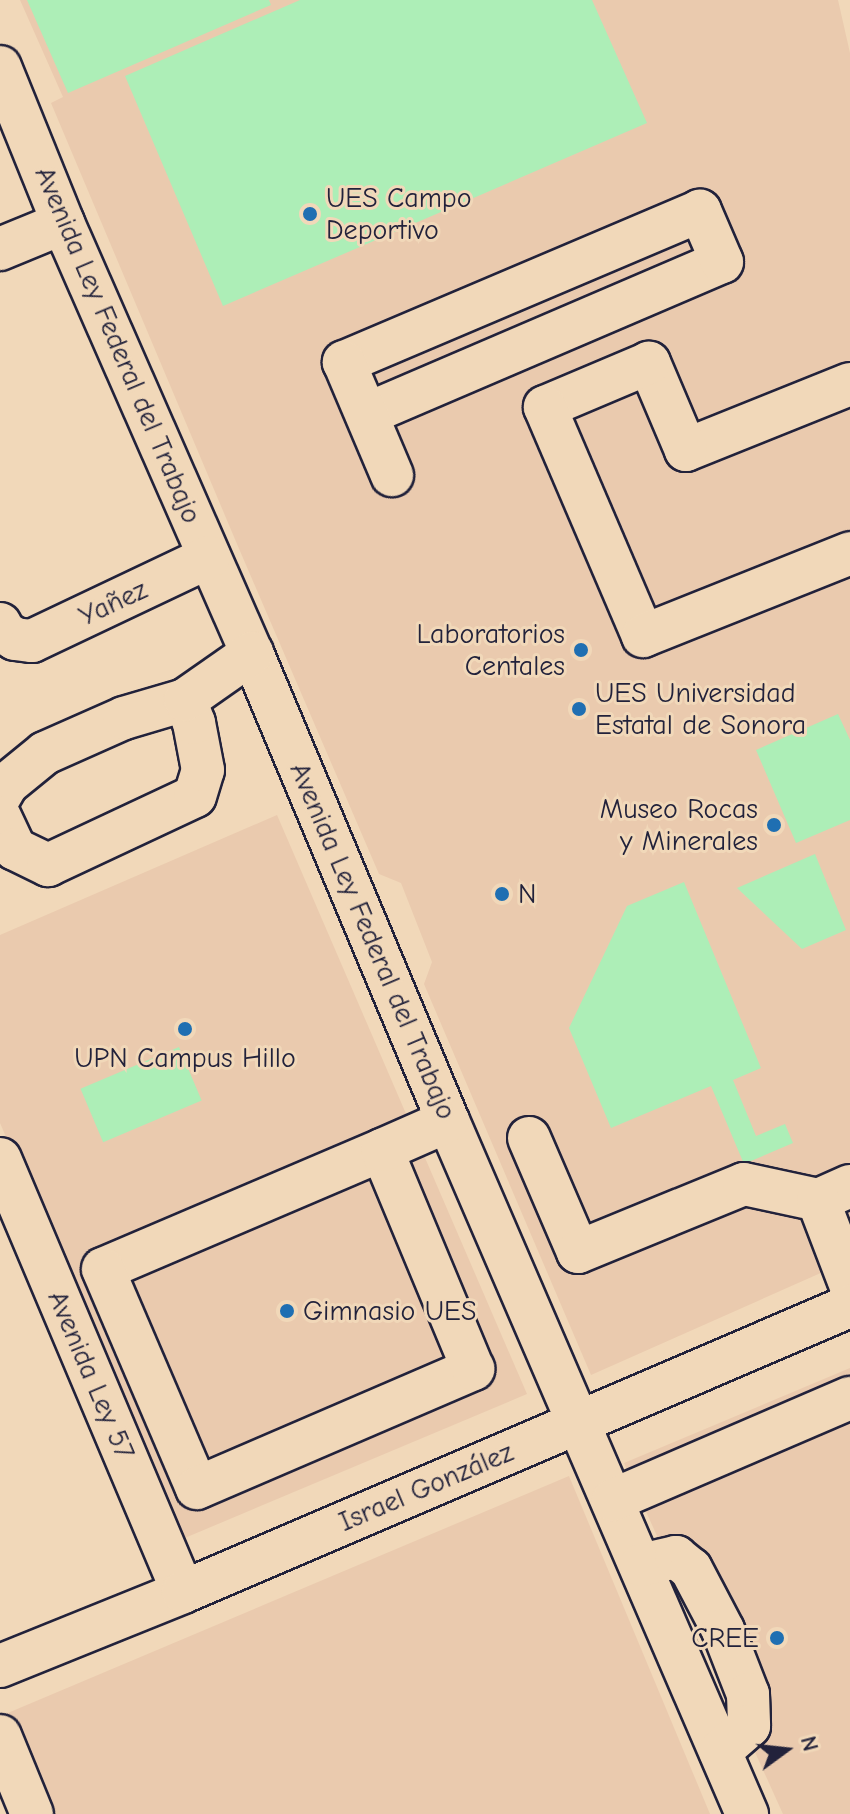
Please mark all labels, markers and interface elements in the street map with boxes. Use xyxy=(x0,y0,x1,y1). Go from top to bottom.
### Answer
street label: Avenida Ley Federal del Trabajo xyxy=(27,162,209,528)
place label: UES Campo Deportivo xyxy=(326,181,472,247)
marker: UES Campo Deportivo xyxy=(301,205,319,223)
street label: Yañez xyxy=(74,573,152,633)
place label: Laboratorios Centales xyxy=(416,617,565,683)
marker: Laboratorios Centales xyxy=(572,641,590,659)
place label: UES Universidad Estatal de Sonora xyxy=(595,676,806,742)
marker: UES Universidad Estatal de Sonora xyxy=(570,700,588,718)
street label: Avenida Ley Federal del Trabajo xyxy=(282,758,464,1124)
place label: Museo Rocas y Minerales xyxy=(600,792,758,858)
marker: Museo Rocas y Minerales xyxy=(765,816,783,834)
place label: N xyxy=(518,877,536,911)
marker: N xyxy=(493,885,511,903)
marker: UPN Campus Hillo xyxy=(176,1020,194,1038)
place label: UPN Campus Hillo xyxy=(74,1041,296,1075)
street label: Avenida Ley 57 xyxy=(40,1286,142,1464)
place label: Gimnasio UES xyxy=(303,1294,476,1328)
marker: Gimnasio UES xyxy=(278,1302,296,1320)
street label: Israel González xyxy=(334,1435,518,1539)
place label: CREE xyxy=(691,1621,759,1655)
marker: CREE xyxy=(766,1627,788,1649)
north arrow xyxy=(746,1710,826,1790)
text: N xyxy=(795,1733,824,1754)

